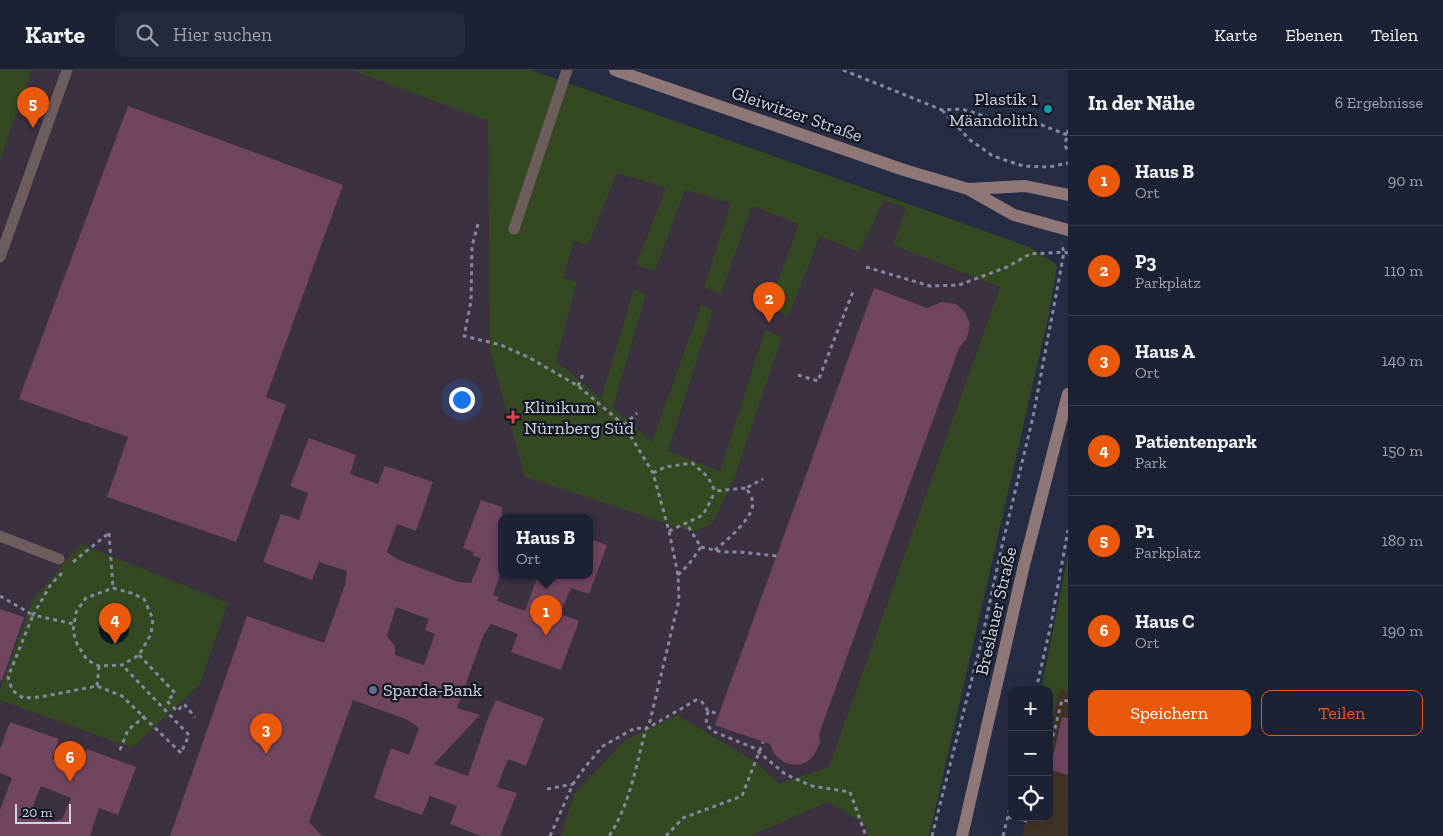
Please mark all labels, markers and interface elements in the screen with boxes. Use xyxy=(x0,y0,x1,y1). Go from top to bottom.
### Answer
search box xyxy=(115,12,465,57)
text: Karte xyxy=(25,20,85,49)
icon: search xyxy=(133,21,161,49)
text: Hier suchen xyxy=(173,23,272,46)
text: Karte xyxy=(1214,24,1257,46)
text: Ebenen xyxy=(1285,24,1343,46)
text: Teilen xyxy=(1371,24,1418,46)
street label: Gleiwitzer Straße xyxy=(729,81,865,147)
pin: 5 xyxy=(17,87,49,128)
place label: Plastik 1 Mäandolith xyxy=(949,88,1038,131)
text: In der Nähe xyxy=(1088,90,1195,115)
text: 6 Ergebnisse xyxy=(1335,93,1423,112)
marker: Plastik 1 Mäandolith xyxy=(1042,103,1054,115)
text: Haus B xyxy=(1135,160,1194,183)
text: 1 xyxy=(1101,171,1107,190)
text: 90 m xyxy=(1388,171,1423,190)
text: Ort xyxy=(1135,183,1159,202)
text: P3 xyxy=(1135,250,1157,273)
text: 2 xyxy=(1100,261,1108,280)
text: 110 m xyxy=(1384,261,1423,280)
text: Parkplatz xyxy=(1135,273,1201,292)
pin: 2 xyxy=(753,282,785,323)
text: Haus A xyxy=(1135,340,1195,363)
text: 3 xyxy=(1100,351,1108,370)
text: 140 m xyxy=(1382,351,1423,370)
text: Ort xyxy=(1135,363,1159,382)
your location xyxy=(449,387,475,413)
place label: Klinikum Nürnberg Süd xyxy=(524,396,634,439)
marker: Klinikum Nürnberg Süd xyxy=(506,410,520,424)
text: Patientenpark xyxy=(1135,430,1257,453)
text: 4 xyxy=(1099,441,1109,460)
text: 150 m xyxy=(1382,441,1423,460)
text: Park xyxy=(1135,453,1167,472)
popup xyxy=(498,514,593,579)
text: P1 xyxy=(1135,520,1154,543)
text: Haus B xyxy=(516,526,575,549)
text: 5 xyxy=(1100,531,1108,550)
text: 180 m xyxy=(1382,531,1423,550)
text: Parkplatz xyxy=(1135,543,1201,562)
street label: Breslauer Straße xyxy=(971,545,1021,677)
text: Ort xyxy=(516,549,540,568)
pin: 1 xyxy=(530,595,562,636)
pin: 4 xyxy=(99,603,131,644)
text: Haus C xyxy=(1135,610,1195,633)
text: 6 xyxy=(1100,621,1108,640)
text: 190 m xyxy=(1382,621,1423,640)
text: Ort xyxy=(1135,633,1159,652)
place label: Sparda-Bank xyxy=(383,679,483,701)
marker: Sparda-Bank xyxy=(367,684,379,696)
map controls xyxy=(1008,686,1053,821)
button: + xyxy=(1008,686,1053,731)
button: Speichern xyxy=(1088,690,1251,736)
button: Teilen xyxy=(1261,690,1423,736)
pin: 3 xyxy=(250,713,282,754)
button: − xyxy=(1008,731,1053,776)
pin: 6 xyxy=(54,741,86,782)
button: locate xyxy=(1008,776,1053,821)
scale bar xyxy=(15,801,71,824)
text: 20 m xyxy=(22,804,53,821)

